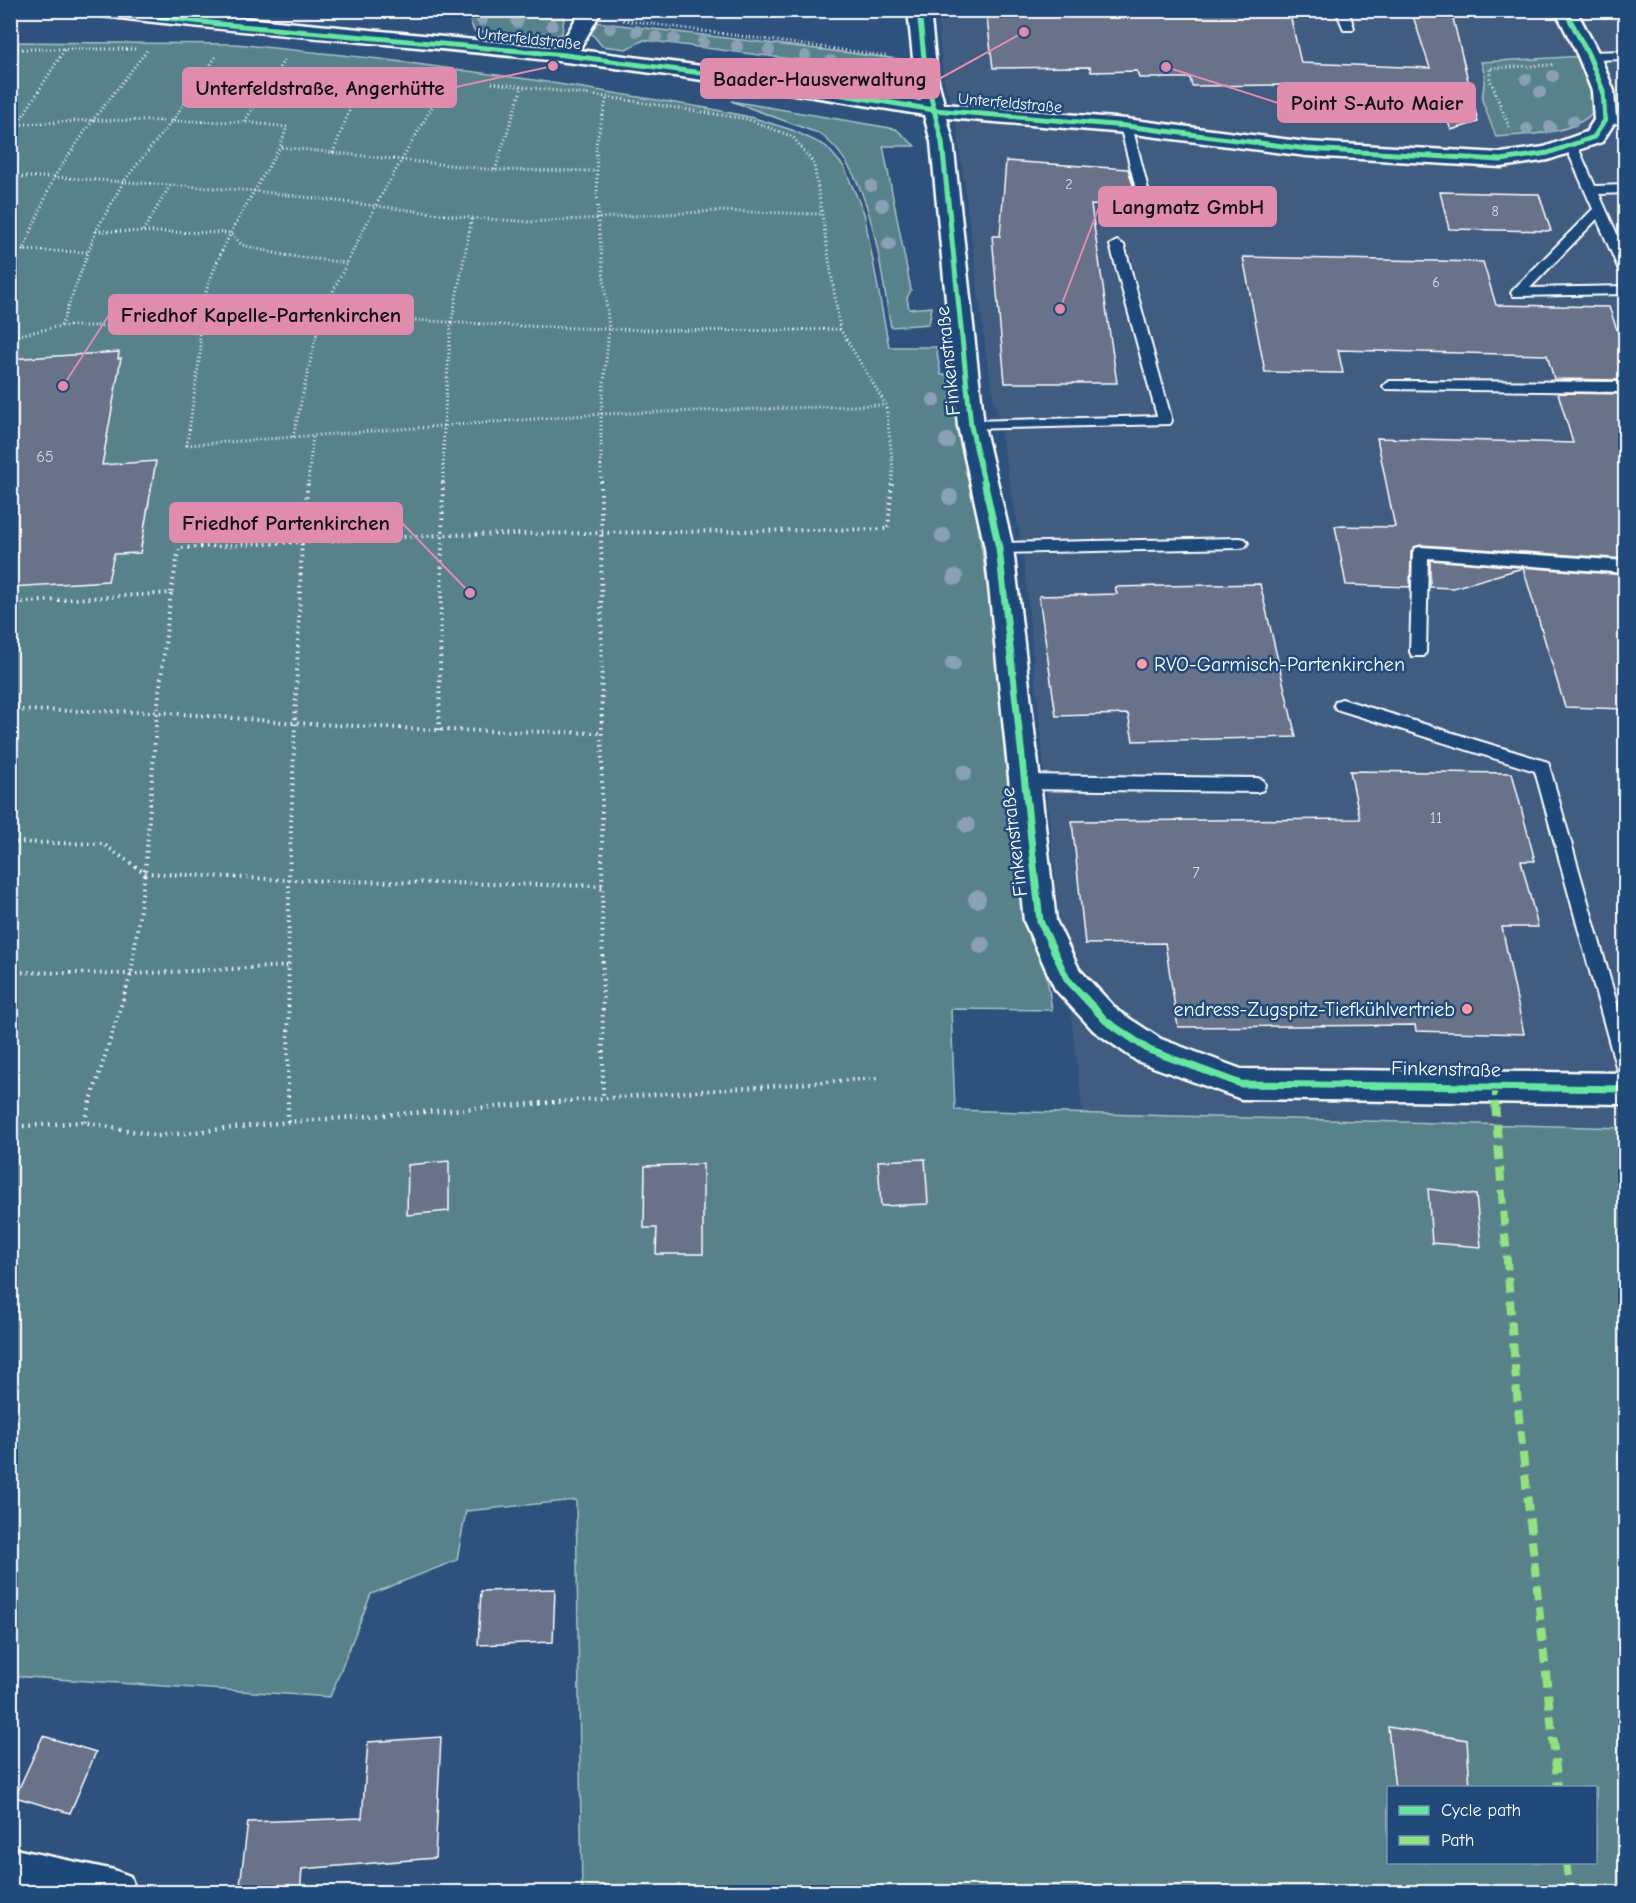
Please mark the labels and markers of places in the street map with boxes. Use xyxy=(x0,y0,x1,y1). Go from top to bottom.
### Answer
callout: Baader-Hausverwaltung xyxy=(701,59,939,98)
callout: Unterfeldstraße, Angerhütte xyxy=(183,68,456,107)
callout: Point S-Auto Maier xyxy=(1278,83,1475,122)
callout: Langmatz GmbH xyxy=(1099,187,1276,226)
callout: Friedhof Kapelle-Partenkirchen xyxy=(109,295,413,334)
callout: Friedhof Partenkirchen xyxy=(170,503,402,542)
place label: RVO-Garmisch-Partenkirchen xyxy=(1154,653,1405,676)
marker: RVO-Garmisch-Partenkirchen xyxy=(1135,657,1149,671)
place label: endress-Zugspitz-Tiefkühlvertrieb xyxy=(1173,998,1455,1021)
marker: endress-Zugspitz-Tiefkühlvertrieb xyxy=(1460,1002,1474,1016)

